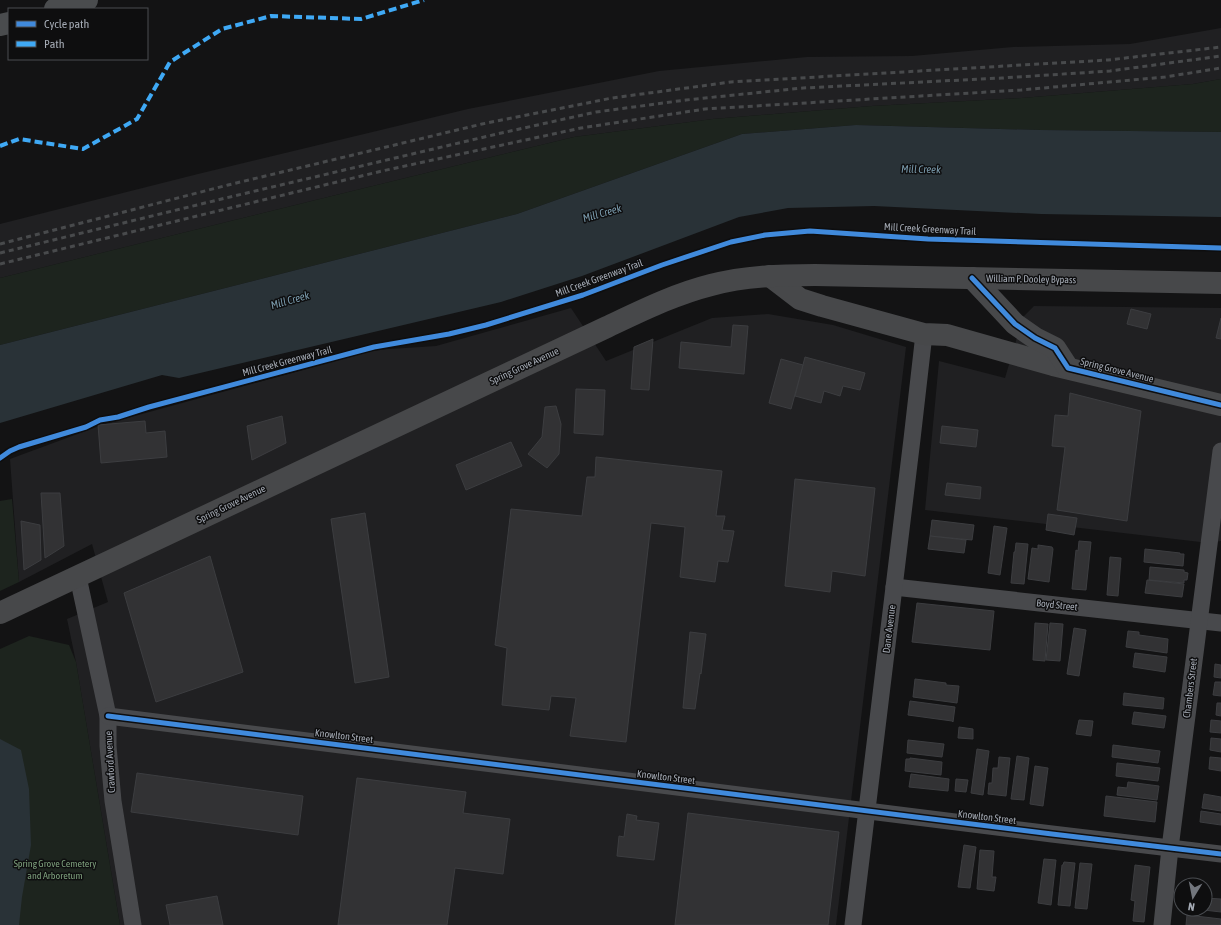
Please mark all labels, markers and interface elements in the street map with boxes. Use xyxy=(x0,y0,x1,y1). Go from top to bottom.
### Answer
legend xyxy=(8,8,148,60)
text: Cycle path xyxy=(44,17,89,31)
text: Path xyxy=(44,37,65,51)
water label: Mill Creek xyxy=(901,163,941,175)
water label: Mill Creek xyxy=(581,202,623,224)
street label: Mill Creek Greenway Trail xyxy=(884,221,977,237)
street label: Mill Creek Greenway Trail xyxy=(554,257,645,299)
street label: William P. Dooley Bypass xyxy=(986,273,1077,285)
water label: Mill Creek xyxy=(269,289,311,311)
street label: Mill Creek Greenway Trail xyxy=(241,344,333,378)
street label: Spring Grove Avenue xyxy=(488,345,561,387)
street label: Spring Grove Avenue xyxy=(1079,356,1155,385)
street label: Spring Grove Avenue xyxy=(195,482,268,525)
street label: Boyd Street xyxy=(1036,597,1078,613)
street label: Dane Avenue xyxy=(881,604,897,654)
street label: Chambers Street xyxy=(1181,657,1199,719)
street label: Knowlton Street xyxy=(314,727,374,745)
street label: Crawford Avenue xyxy=(103,730,117,793)
street label: Knowlton Street xyxy=(636,768,696,786)
street label: Knowlton Street xyxy=(957,808,1017,826)
park label: Spring Grove Cemetery and Arboretum xyxy=(14,858,96,881)
north arrow xyxy=(1173,877,1213,917)
text: N xyxy=(1187,900,1196,913)

